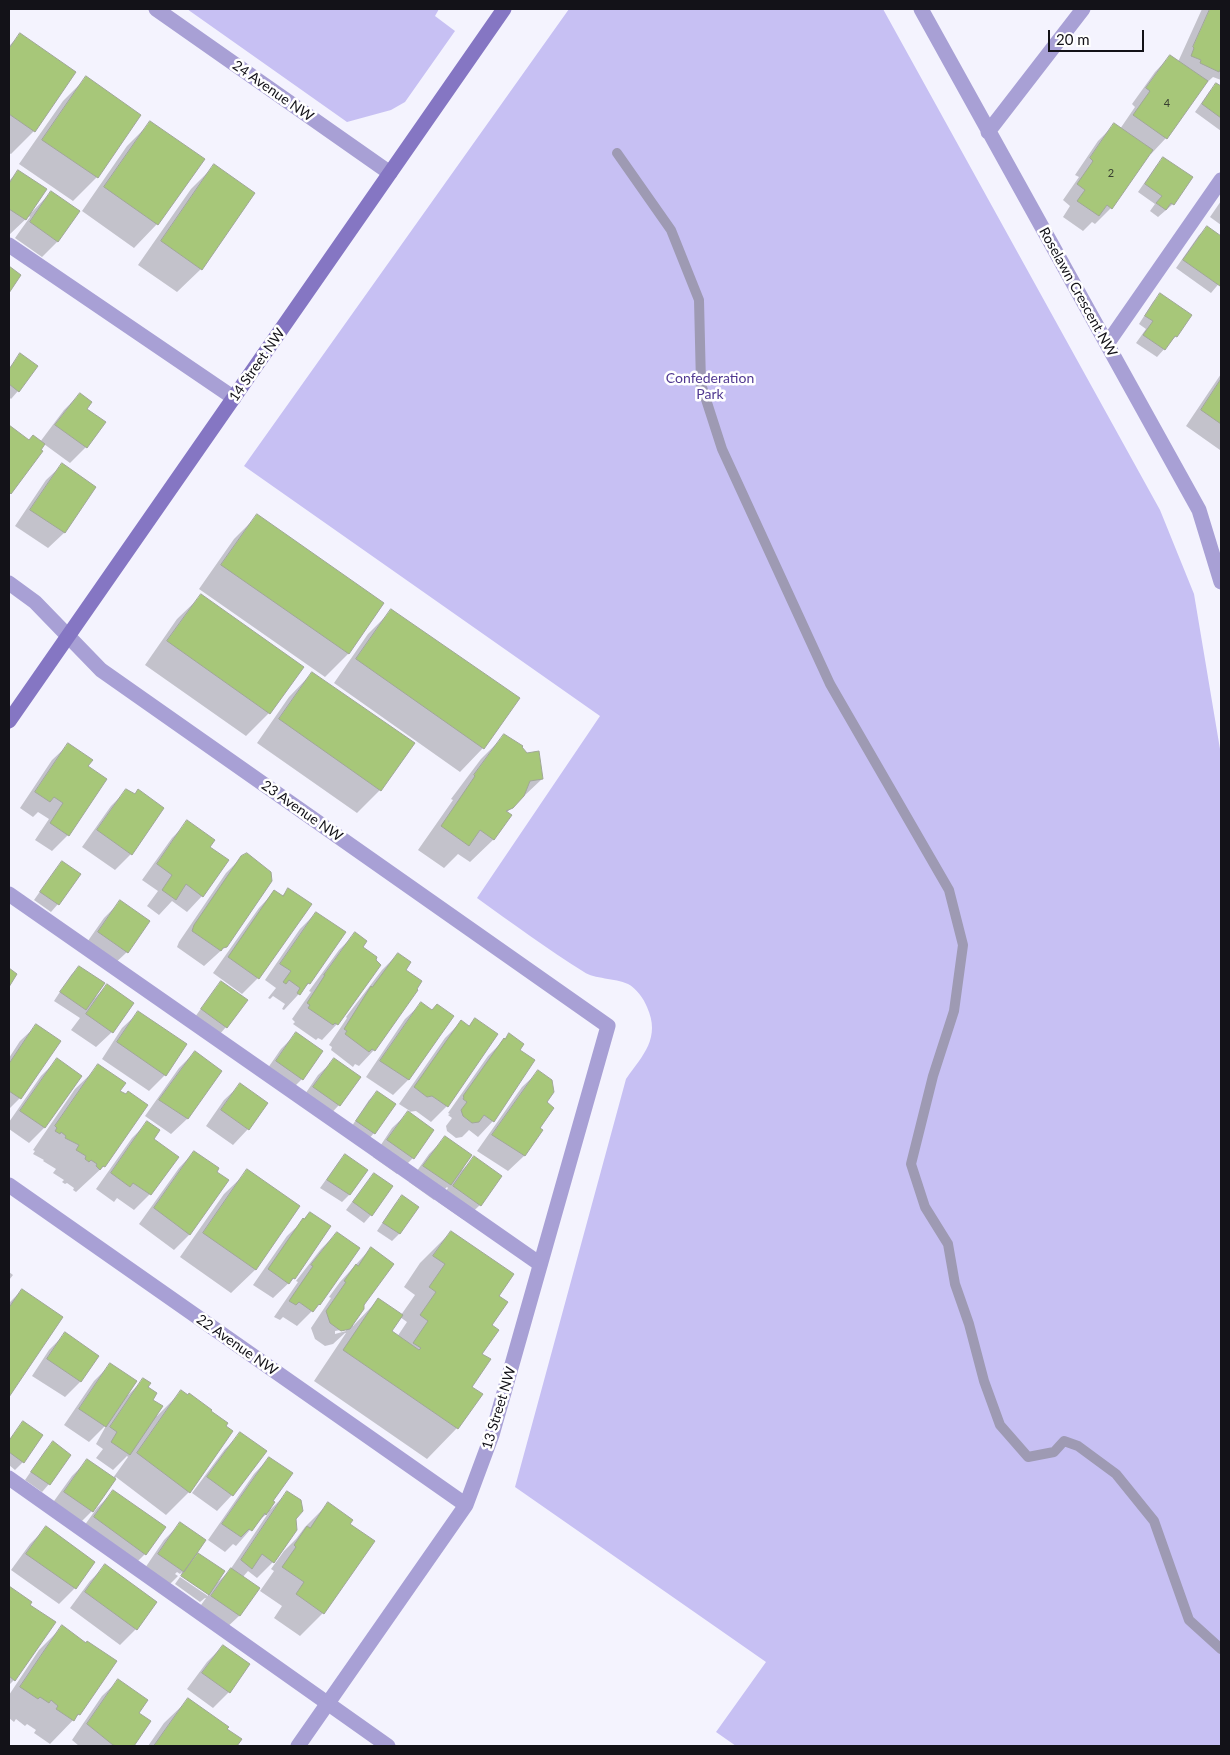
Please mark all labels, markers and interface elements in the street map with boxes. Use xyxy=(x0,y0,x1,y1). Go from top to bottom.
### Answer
scale bar xyxy=(1050,20,1146,52)
text: 20 m xyxy=(1056,30,1090,48)
street label: 24 Avenue NW xyxy=(229,57,317,125)
house number: 4 xyxy=(1164,96,1170,110)
house number: 2 xyxy=(1108,166,1114,180)
street label: Roselawn Crescent NW xyxy=(1035,224,1121,360)
street label: 14 Street NW xyxy=(226,325,288,405)
park label: Confederation Park xyxy=(666,370,754,402)
street label: 23 Avenue NW xyxy=(258,777,346,845)
street label: 22 Avenue NW xyxy=(193,1311,281,1379)
street label: 13 Street NW xyxy=(478,1365,520,1451)

